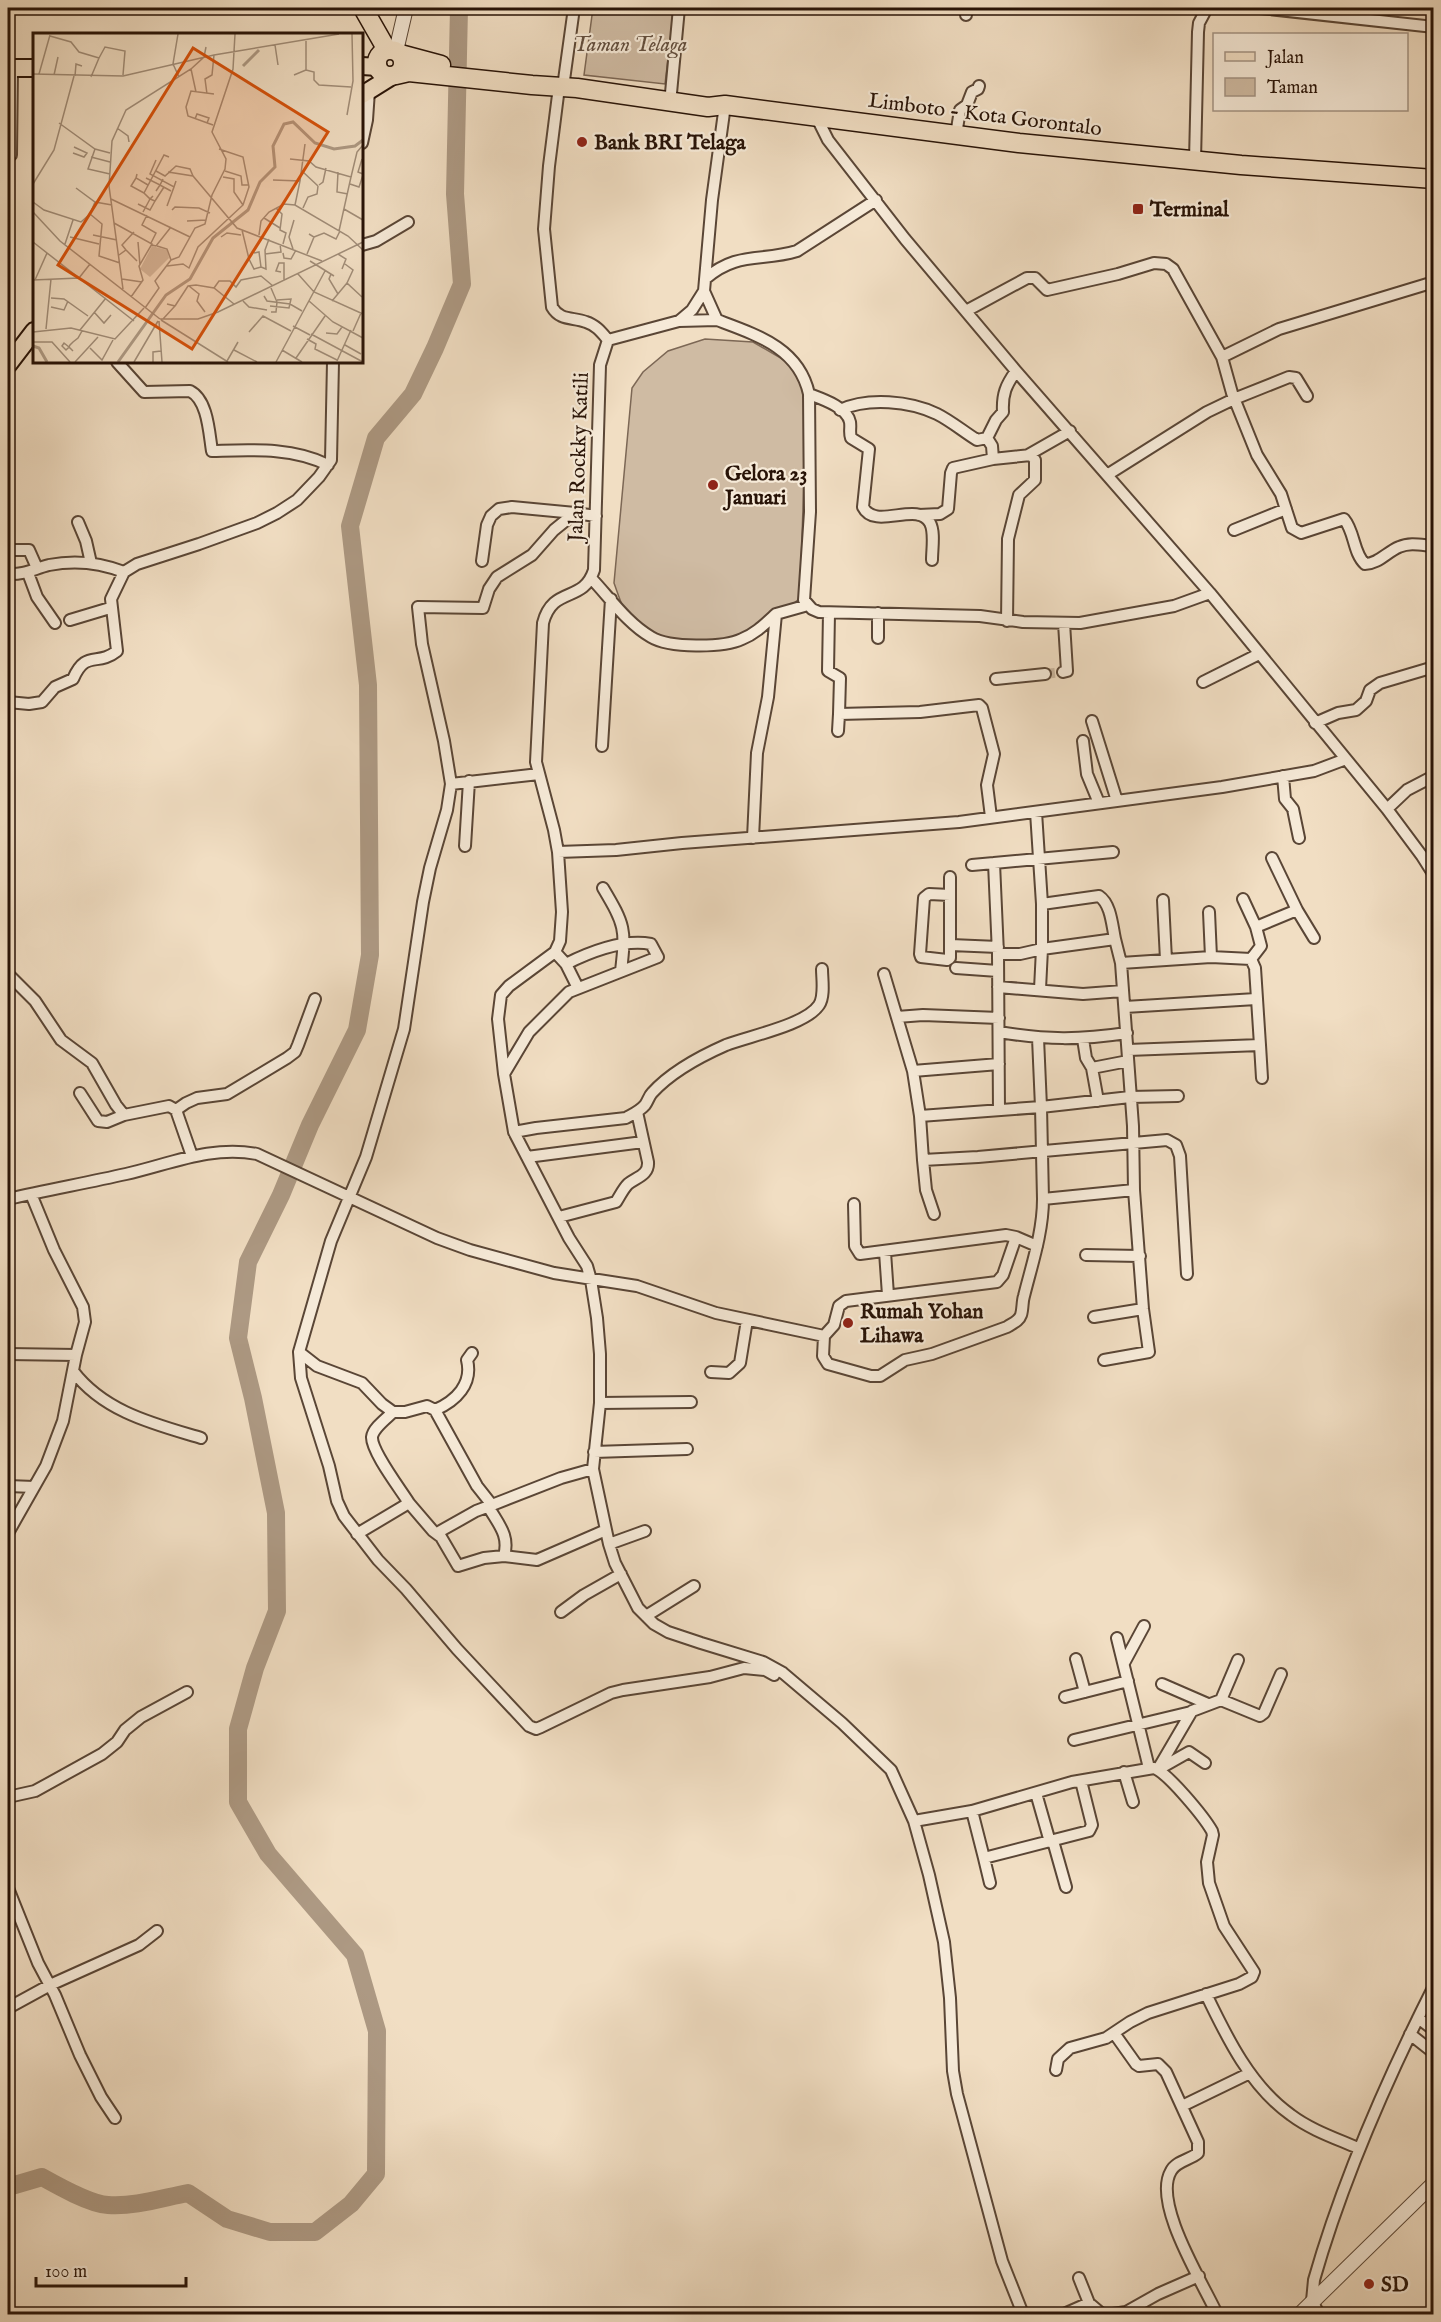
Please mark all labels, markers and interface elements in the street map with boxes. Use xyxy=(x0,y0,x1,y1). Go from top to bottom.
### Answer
park label: Taman Telaga xyxy=(573,32,687,59)
inset map xyxy=(33,33,363,363)
legend xyxy=(1213,33,1408,111)
text: Jalan xyxy=(1265,47,1304,70)
text: Taman xyxy=(1267,77,1318,100)
street label: Limboto - Kota Gorontalo xyxy=(866,88,1103,143)
place label: Bank BRI Telaga xyxy=(594,130,747,157)
marker: Bank BRI Telaga xyxy=(575,135,589,149)
place label: Terminal xyxy=(1149,197,1230,224)
marker: Terminal xyxy=(1131,202,1145,216)
street label: Jalan Rockky Katili xyxy=(563,372,596,544)
place label: Gelora 23 Januari xyxy=(722,461,807,512)
marker: Gelora 23 Januari xyxy=(706,478,720,492)
place label: Rumah Yohan Lihawa xyxy=(860,1299,983,1350)
marker: Rumah Yohan Lihawa xyxy=(841,1316,855,1330)
scale bar xyxy=(36,2250,186,2288)
text: 100 m xyxy=(45,2261,87,2284)
place label: SD xyxy=(1381,2272,1409,2299)
marker: SD xyxy=(1362,2277,1376,2291)

